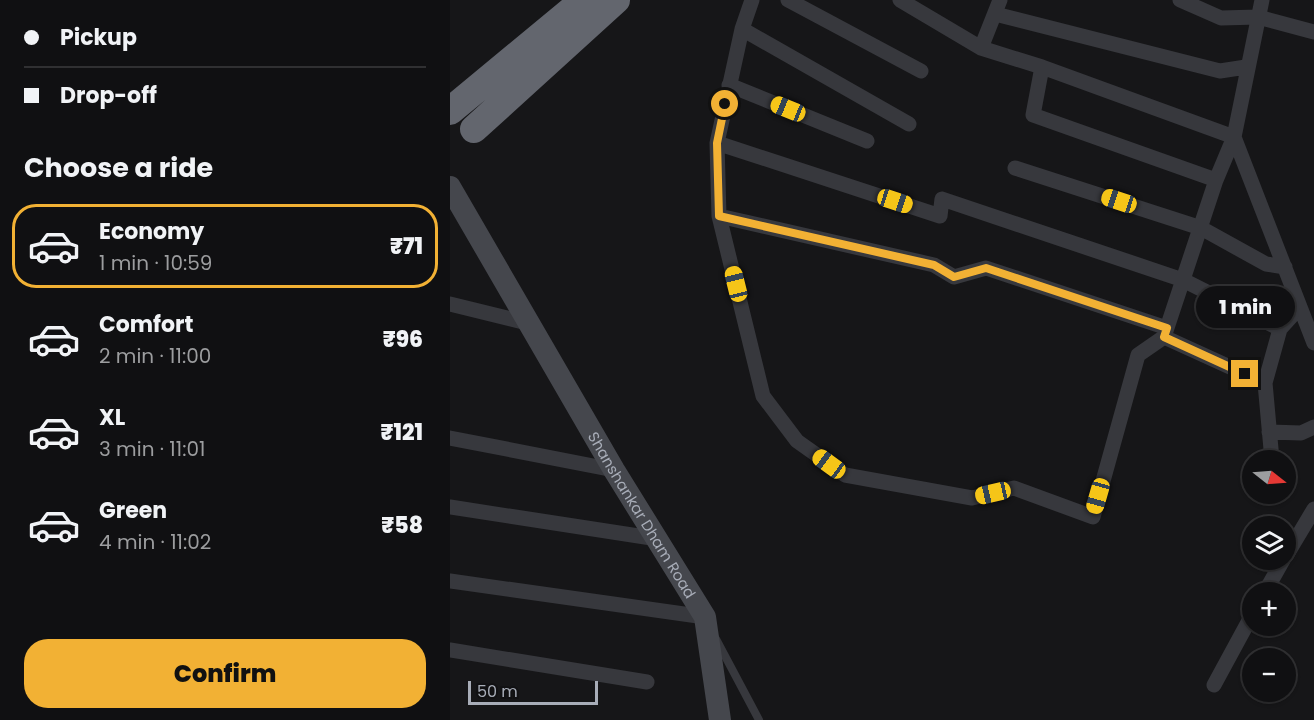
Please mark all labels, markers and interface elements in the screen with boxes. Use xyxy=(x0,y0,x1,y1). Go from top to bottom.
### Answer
text: Pickup xyxy=(60,22,137,53)
text: Drop-off xyxy=(60,80,157,111)
route start xyxy=(711,90,738,117)
car xyxy=(768,94,808,124)
text: Choose a ride xyxy=(24,149,213,186)
car xyxy=(875,187,915,215)
car xyxy=(1099,187,1139,215)
text: Economy xyxy=(99,216,204,247)
icon: car xyxy=(27,219,81,273)
text: ₹71 xyxy=(390,231,423,262)
text: 1 min · 10:59 xyxy=(99,249,212,277)
car xyxy=(723,264,749,304)
callout: 1 min xyxy=(1196,287,1294,329)
text: 1 min xyxy=(1219,293,1272,321)
text: Comfort xyxy=(99,309,193,340)
icon: car xyxy=(27,312,81,366)
text: ₹96 xyxy=(383,324,423,355)
text: 2 min · 11:00 xyxy=(99,342,211,370)
route end xyxy=(1231,360,1258,387)
text: XL xyxy=(99,402,125,433)
icon: car xyxy=(27,405,81,459)
text: ₹121 xyxy=(381,417,423,448)
street label: Shanshankar Dham Road xyxy=(583,428,701,602)
text: 3 min · 11:01 xyxy=(99,435,205,463)
car xyxy=(809,446,849,482)
north arrow xyxy=(1242,450,1296,504)
map controls xyxy=(1242,450,1296,702)
car xyxy=(1084,476,1112,516)
car xyxy=(973,480,1013,506)
text: Green xyxy=(99,495,167,526)
icon: car xyxy=(27,498,81,552)
text: ₹58 xyxy=(381,510,423,541)
button: layers xyxy=(1242,516,1296,570)
text: 4 min · 11:02 xyxy=(99,528,211,556)
button: + xyxy=(1242,582,1296,636)
button: Confirm xyxy=(24,639,426,708)
button: − xyxy=(1242,648,1296,702)
scale bar xyxy=(468,678,598,706)
text: 50 m xyxy=(477,680,518,703)

